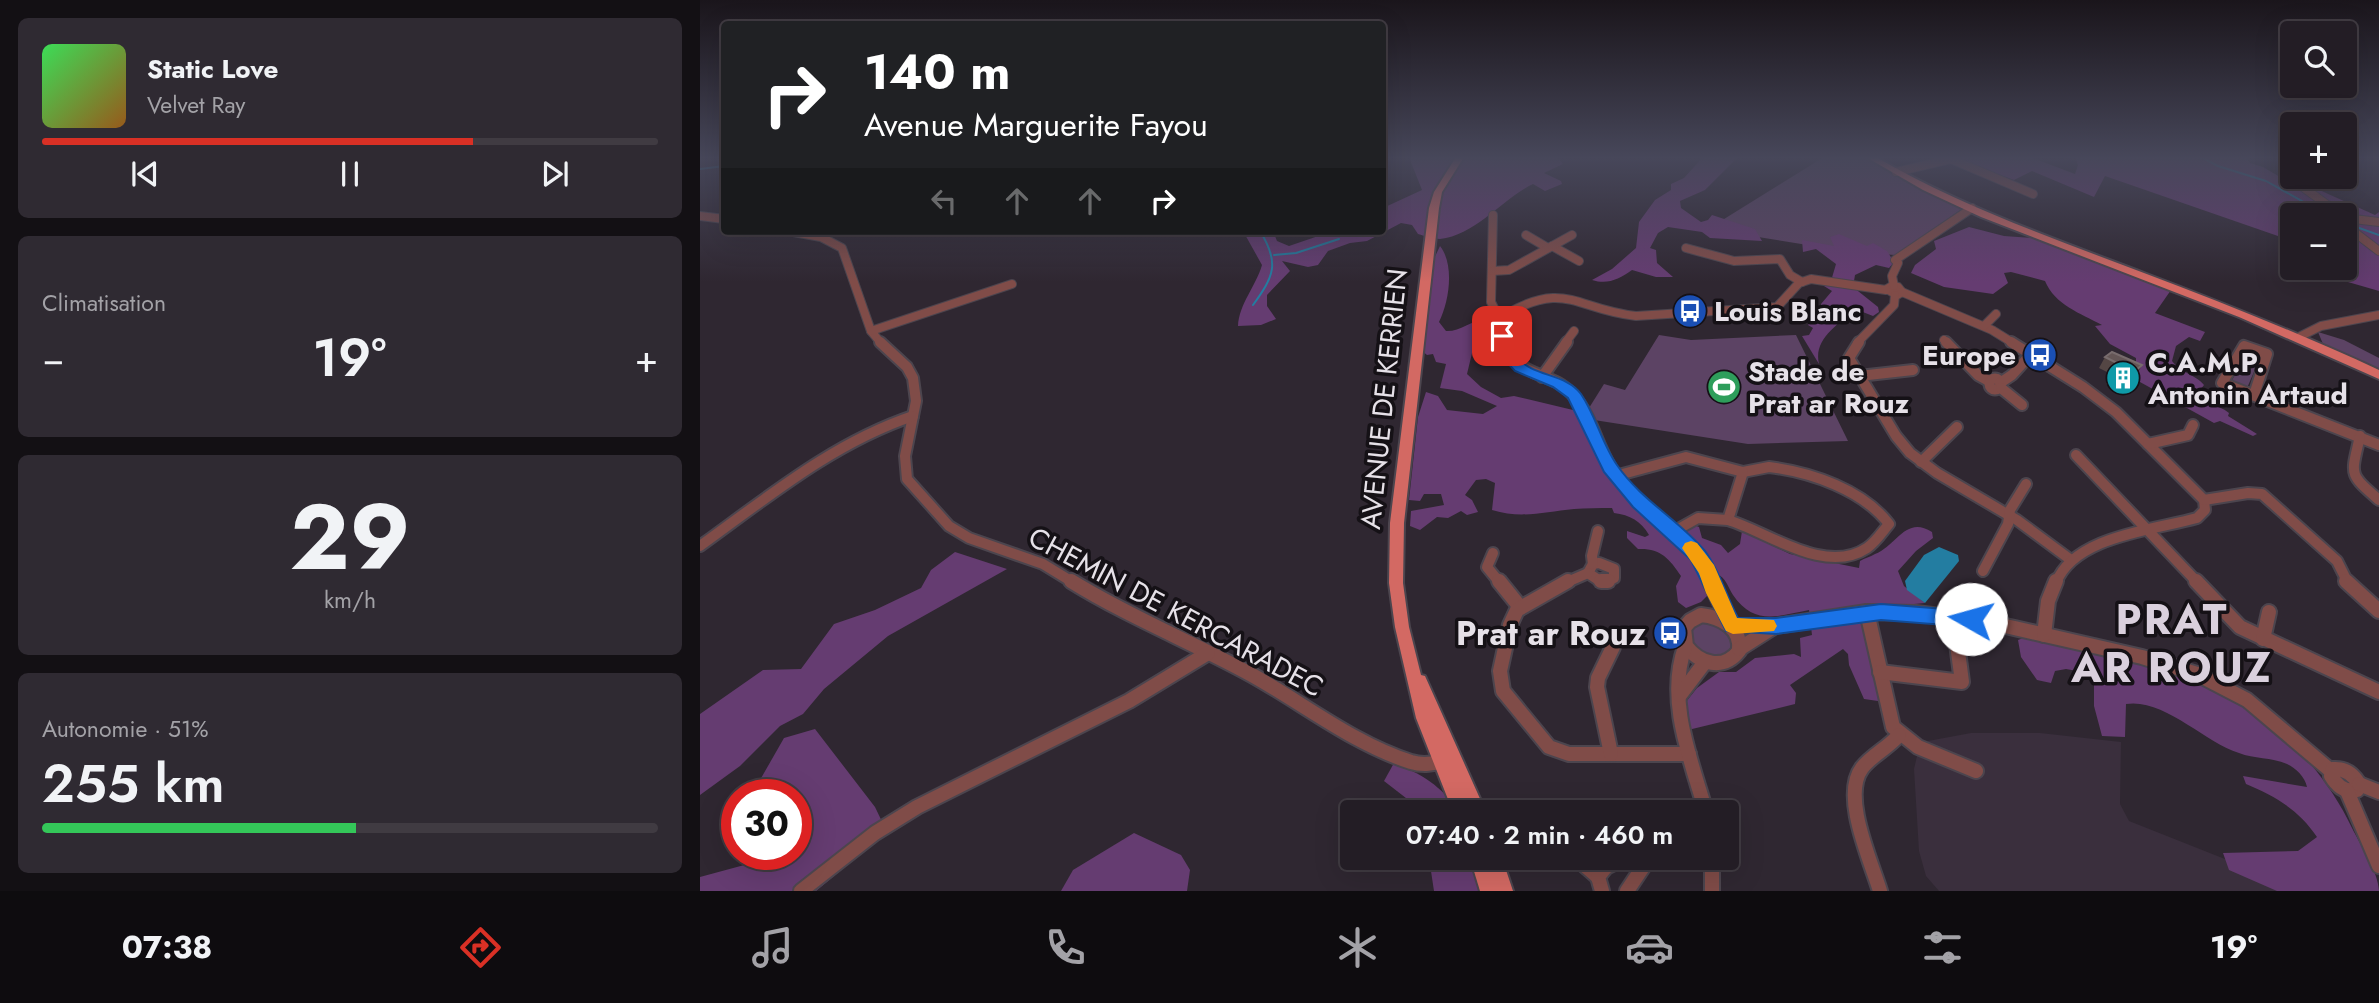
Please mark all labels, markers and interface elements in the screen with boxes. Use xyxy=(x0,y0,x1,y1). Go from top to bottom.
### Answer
map controls xyxy=(2280,21,2357,280)
button: search xyxy=(2280,21,2357,98)
text: 140 m xyxy=(864,37,1010,107)
icon: right xyxy=(749,49,840,140)
text: Static Love xyxy=(147,50,279,88)
text: Velvet Ray xyxy=(147,88,245,122)
text: Avenue Marguerite Fayou xyxy=(864,102,1208,148)
button: + xyxy=(2280,112,2357,189)
icon: previous xyxy=(126,155,164,193)
icon: pause xyxy=(331,155,369,193)
icon: next xyxy=(536,155,574,193)
icon: left xyxy=(925,182,963,220)
icon: ahead xyxy=(998,182,1036,220)
icon: ahead xyxy=(1071,182,1109,220)
icon: right xyxy=(1144,182,1182,220)
button: − xyxy=(2280,203,2357,280)
street label: AVENUE DE KERRIEN xyxy=(1350,267,1418,531)
text: Climatisation xyxy=(42,286,166,320)
place label: Louis Blanc xyxy=(1714,291,1861,332)
bus stop icon: Louis Blanc xyxy=(1671,292,1709,330)
pin xyxy=(1472,306,1532,366)
icon: arrive xyxy=(1483,317,1521,355)
text: 19° xyxy=(313,320,387,396)
text: − xyxy=(42,331,64,386)
text: + xyxy=(635,331,658,386)
place label: Europe xyxy=(1922,335,2016,376)
bus stop icon: Europe xyxy=(2021,336,2059,374)
place label: C.A.M.P. Antonin Artaud xyxy=(2147,342,2348,415)
place label: Stade de Prat ar Rouz xyxy=(1748,351,1910,424)
building icon: C.A.M.P. Antonin Artaud xyxy=(2104,359,2142,397)
sports icon: Stade de Prat ar Rouz xyxy=(1705,368,1743,406)
text: 29 xyxy=(290,472,410,603)
street label: CHEMIN DE KERCARADEC xyxy=(1021,517,1331,707)
position arrow xyxy=(1934,582,2008,656)
text: km/h xyxy=(324,583,376,617)
district label: PRAT AR ROUZ xyxy=(2070,589,2273,698)
place label: Prat ar Rouz xyxy=(1456,610,1646,657)
bus stop icon: Prat ar Rouz xyxy=(1651,614,1689,652)
text: Autonomie · 51% xyxy=(42,712,209,746)
text: 255 km xyxy=(42,746,225,822)
speed limit sign: 30 xyxy=(721,779,812,870)
text: 07:40 · 2 min · 460 m xyxy=(1406,816,1673,854)
icon: directions xyxy=(456,923,505,972)
icon: music xyxy=(748,923,797,972)
icon: phone xyxy=(1041,923,1090,972)
icon: climate xyxy=(1333,923,1382,972)
icon: car xyxy=(1625,923,1674,972)
icon: filters xyxy=(1918,923,1967,972)
text: 07:38 xyxy=(122,924,212,970)
text: 19° xyxy=(2210,924,2257,970)

